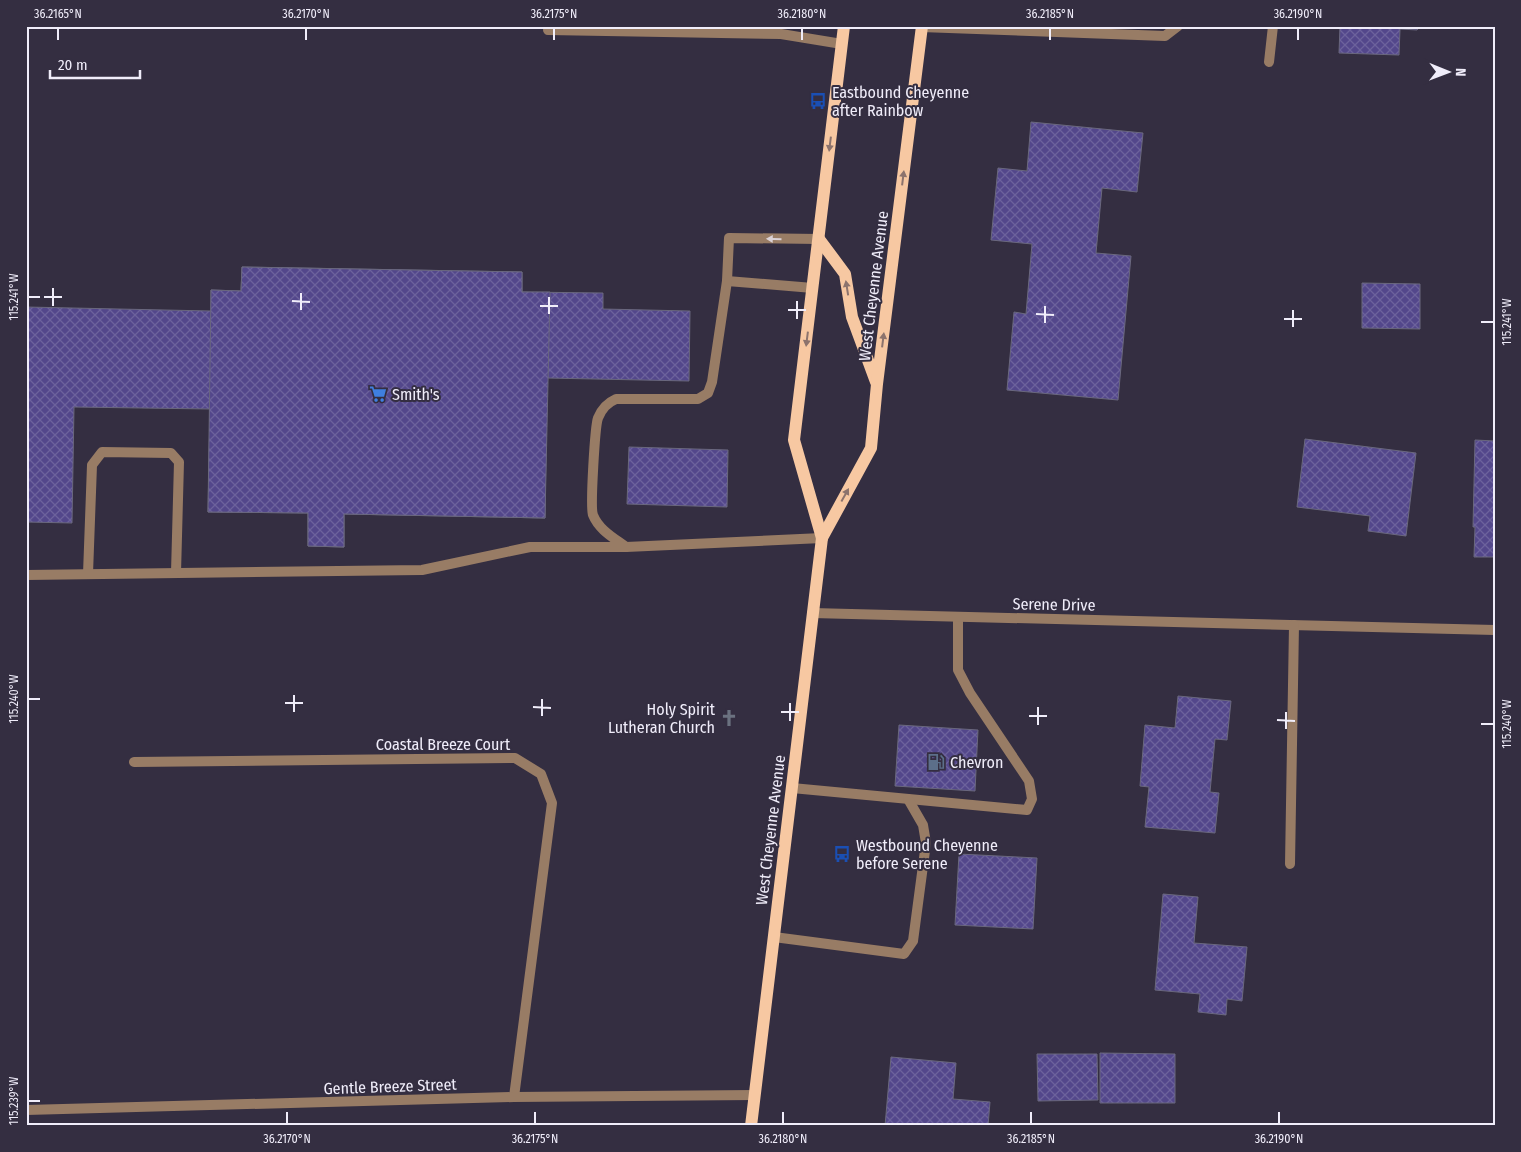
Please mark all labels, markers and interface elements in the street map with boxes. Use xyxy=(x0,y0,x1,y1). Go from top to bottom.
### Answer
text: 36.2165°N xyxy=(34,7,82,21)
text: 36.2170°N xyxy=(282,7,330,21)
text: 36.2175°N xyxy=(531,7,577,21)
text: 36.2180°N xyxy=(778,7,826,21)
text: 36.2185°N xyxy=(1026,7,1074,21)
text: 36.2190°N xyxy=(1274,7,1322,21)
scale bar xyxy=(50,48,140,80)
north arrow xyxy=(1424,48,1474,98)
text: 20 m xyxy=(58,56,88,74)
text: N xyxy=(1452,68,1469,77)
place label: Eastbound Cheyenne after Rainbow xyxy=(832,83,969,120)
bus stop icon: Eastbound Cheyenne after Rainbow xyxy=(808,91,828,111)
one-way arrow xyxy=(826,137,834,153)
one-way arrow xyxy=(899,170,907,186)
street label: West Cheyenne Avenue xyxy=(855,210,892,362)
one-way arrow xyxy=(766,235,782,243)
text: 115.241°W xyxy=(7,274,21,320)
one-way arrow xyxy=(843,279,851,295)
text: 115.241°W xyxy=(1500,299,1514,345)
one-way arrow xyxy=(879,331,887,347)
one-way arrow xyxy=(803,332,811,348)
supermarket icon: Smith's xyxy=(368,384,388,404)
place label: Smith's xyxy=(392,385,440,404)
one-way arrow xyxy=(841,488,849,502)
street label: Serene Drive xyxy=(1012,594,1096,615)
text: 115.240°W xyxy=(7,675,21,723)
place label: Holy Spirit Lutheran Church xyxy=(608,700,716,737)
text: 115.240°W xyxy=(1500,700,1514,748)
church icon: Holy Spirit Lutheran Church xyxy=(719,708,739,728)
street label: Coastal Breeze Court xyxy=(376,735,511,754)
fuel station icon: Chevron xyxy=(926,752,946,772)
place label: Chevron xyxy=(950,753,1003,772)
street label: West Cheyenne Avenue xyxy=(752,754,789,906)
place label: Westbound Cheyenne before Serene xyxy=(856,836,998,873)
bus stop icon: Westbound Cheyenne before Serene xyxy=(832,844,852,864)
street label: Gentle Breeze Street xyxy=(323,1075,458,1098)
text: 115.239°W xyxy=(7,1077,21,1125)
text: 36.2170°N xyxy=(263,1132,311,1146)
text: 36.2175°N xyxy=(512,1132,558,1146)
text: 36.2180°N xyxy=(759,1132,807,1146)
text: 36.2185°N xyxy=(1007,1132,1055,1146)
text: 36.2190°N xyxy=(1255,1132,1303,1146)

